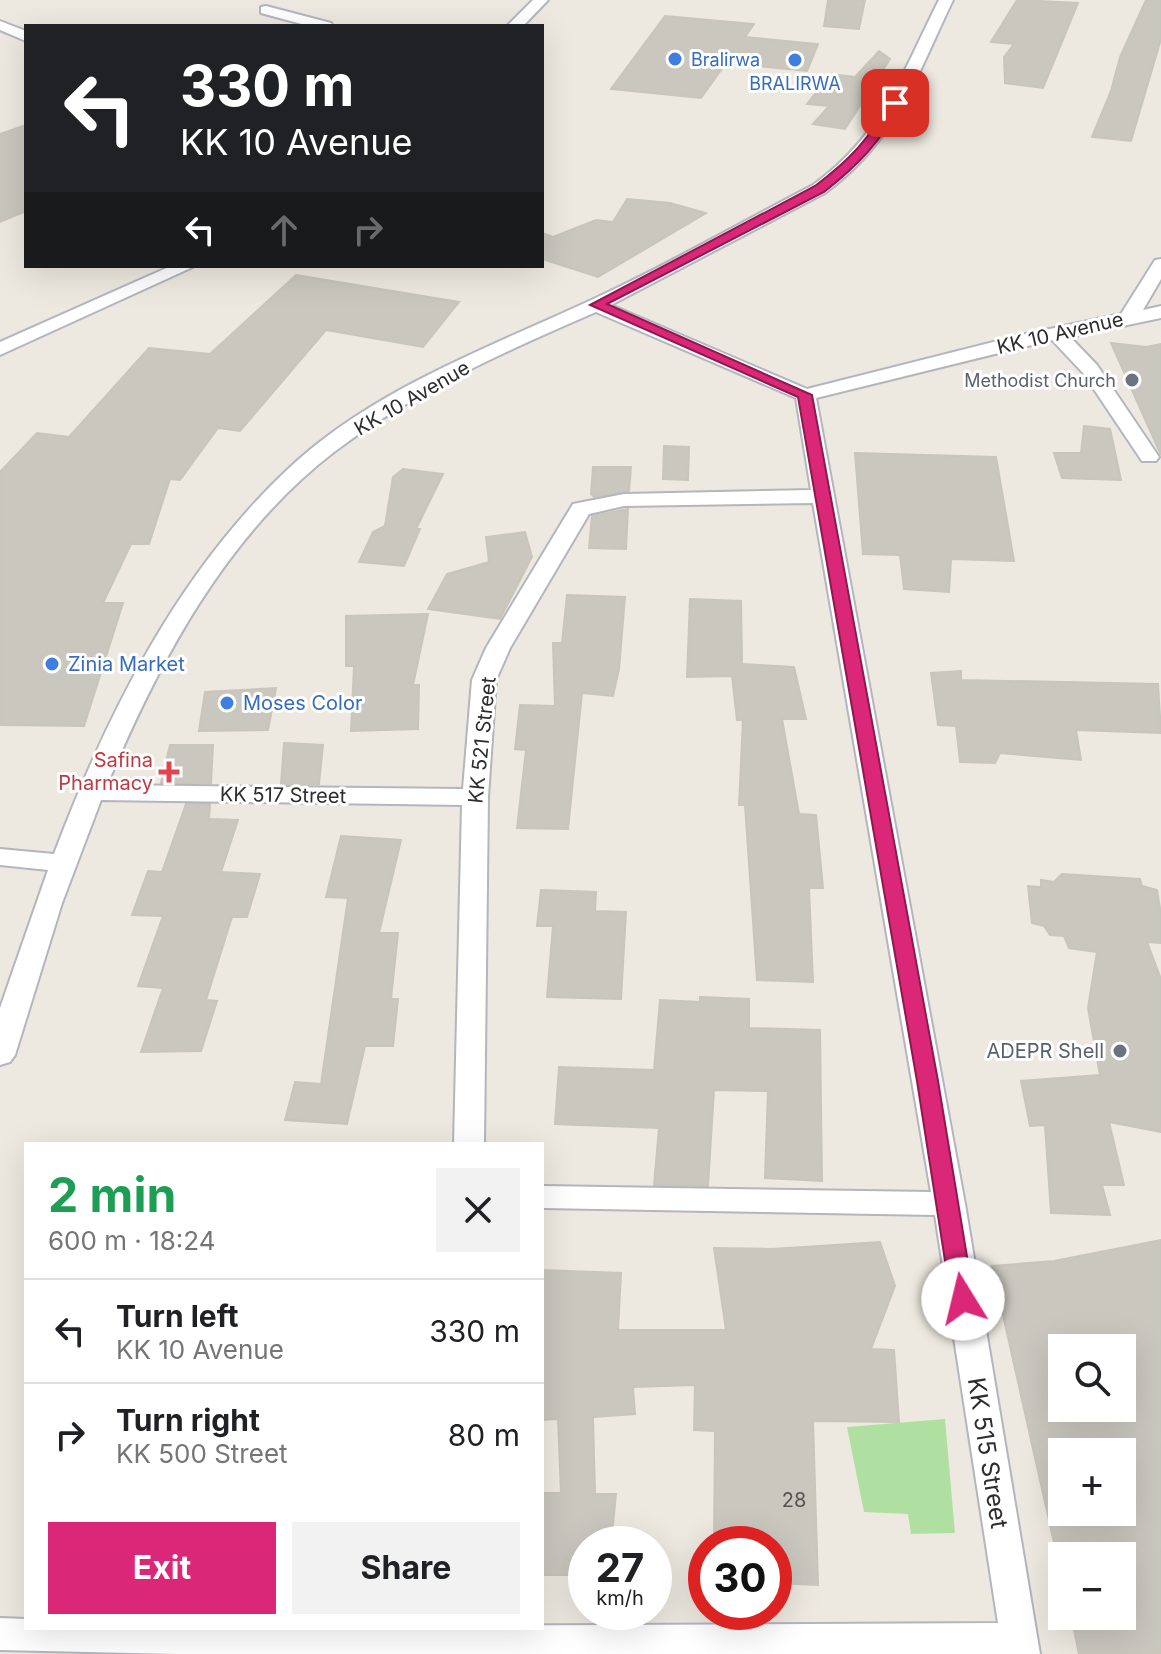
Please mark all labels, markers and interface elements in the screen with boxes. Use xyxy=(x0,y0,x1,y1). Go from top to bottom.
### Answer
place label: Bralirwa xyxy=(691,49,760,70)
marker: Bralirwa xyxy=(666,50,684,68)
marker: BRALIRWA xyxy=(786,51,804,69)
text: 330 m xyxy=(180,52,354,120)
icon: left xyxy=(48,56,152,160)
pin xyxy=(861,69,929,137)
place label: BRALIRWA xyxy=(749,73,841,94)
icon: arrive xyxy=(873,81,917,125)
text: KK 10 Avenue xyxy=(180,120,412,164)
icon: left xyxy=(178,208,222,252)
icon: ahead xyxy=(262,208,306,252)
icon: right xyxy=(346,208,390,252)
street label: KK 10 Avenue xyxy=(994,307,1126,359)
street label: KK 10 Avenue xyxy=(350,355,474,441)
place label: Methodist Church xyxy=(964,370,1116,391)
marker: Methodist Church xyxy=(1123,371,1141,389)
place label: Zinia Market xyxy=(68,652,185,676)
marker: Zinia Market xyxy=(43,655,61,673)
street label: KK 521 Street xyxy=(463,675,501,804)
place label: Moses Color xyxy=(243,691,363,715)
marker: Moses Color xyxy=(218,694,236,712)
place label: Safina Pharmacy xyxy=(58,748,153,795)
marker: Safina Pharmacy xyxy=(160,763,178,781)
street label: KK 517 Street xyxy=(220,782,347,808)
place label: ADEPR Shell xyxy=(986,1039,1104,1063)
marker: ADEPR Shell xyxy=(1111,1042,1129,1060)
text: 2 min xyxy=(48,1165,176,1224)
button: close xyxy=(436,1168,520,1252)
text: 600 m · 18:24 xyxy=(48,1225,216,1256)
position arrow xyxy=(921,1257,1005,1341)
text: Turn left xyxy=(116,1298,238,1334)
icon: left xyxy=(48,1309,92,1353)
text: 330 m xyxy=(429,1313,520,1349)
text: KK 10 Avenue xyxy=(116,1334,284,1365)
map controls xyxy=(1048,1334,1136,1630)
button: search xyxy=(1048,1334,1136,1422)
street label: KK 515 Street xyxy=(962,1375,1014,1531)
text: Turn right xyxy=(116,1402,260,1438)
icon: right xyxy=(48,1413,92,1457)
text: 80 m xyxy=(448,1417,520,1453)
text: KK 500 Street xyxy=(116,1438,288,1469)
button: + xyxy=(1048,1438,1136,1526)
house number: 28 xyxy=(782,1488,806,1512)
button: Exit xyxy=(48,1522,276,1614)
button: Share xyxy=(292,1522,520,1614)
speed limit sign: 30 xyxy=(688,1526,792,1630)
button: − xyxy=(1048,1542,1136,1630)
text: 27 xyxy=(596,1543,644,1592)
text: km/h xyxy=(596,1586,644,1610)

